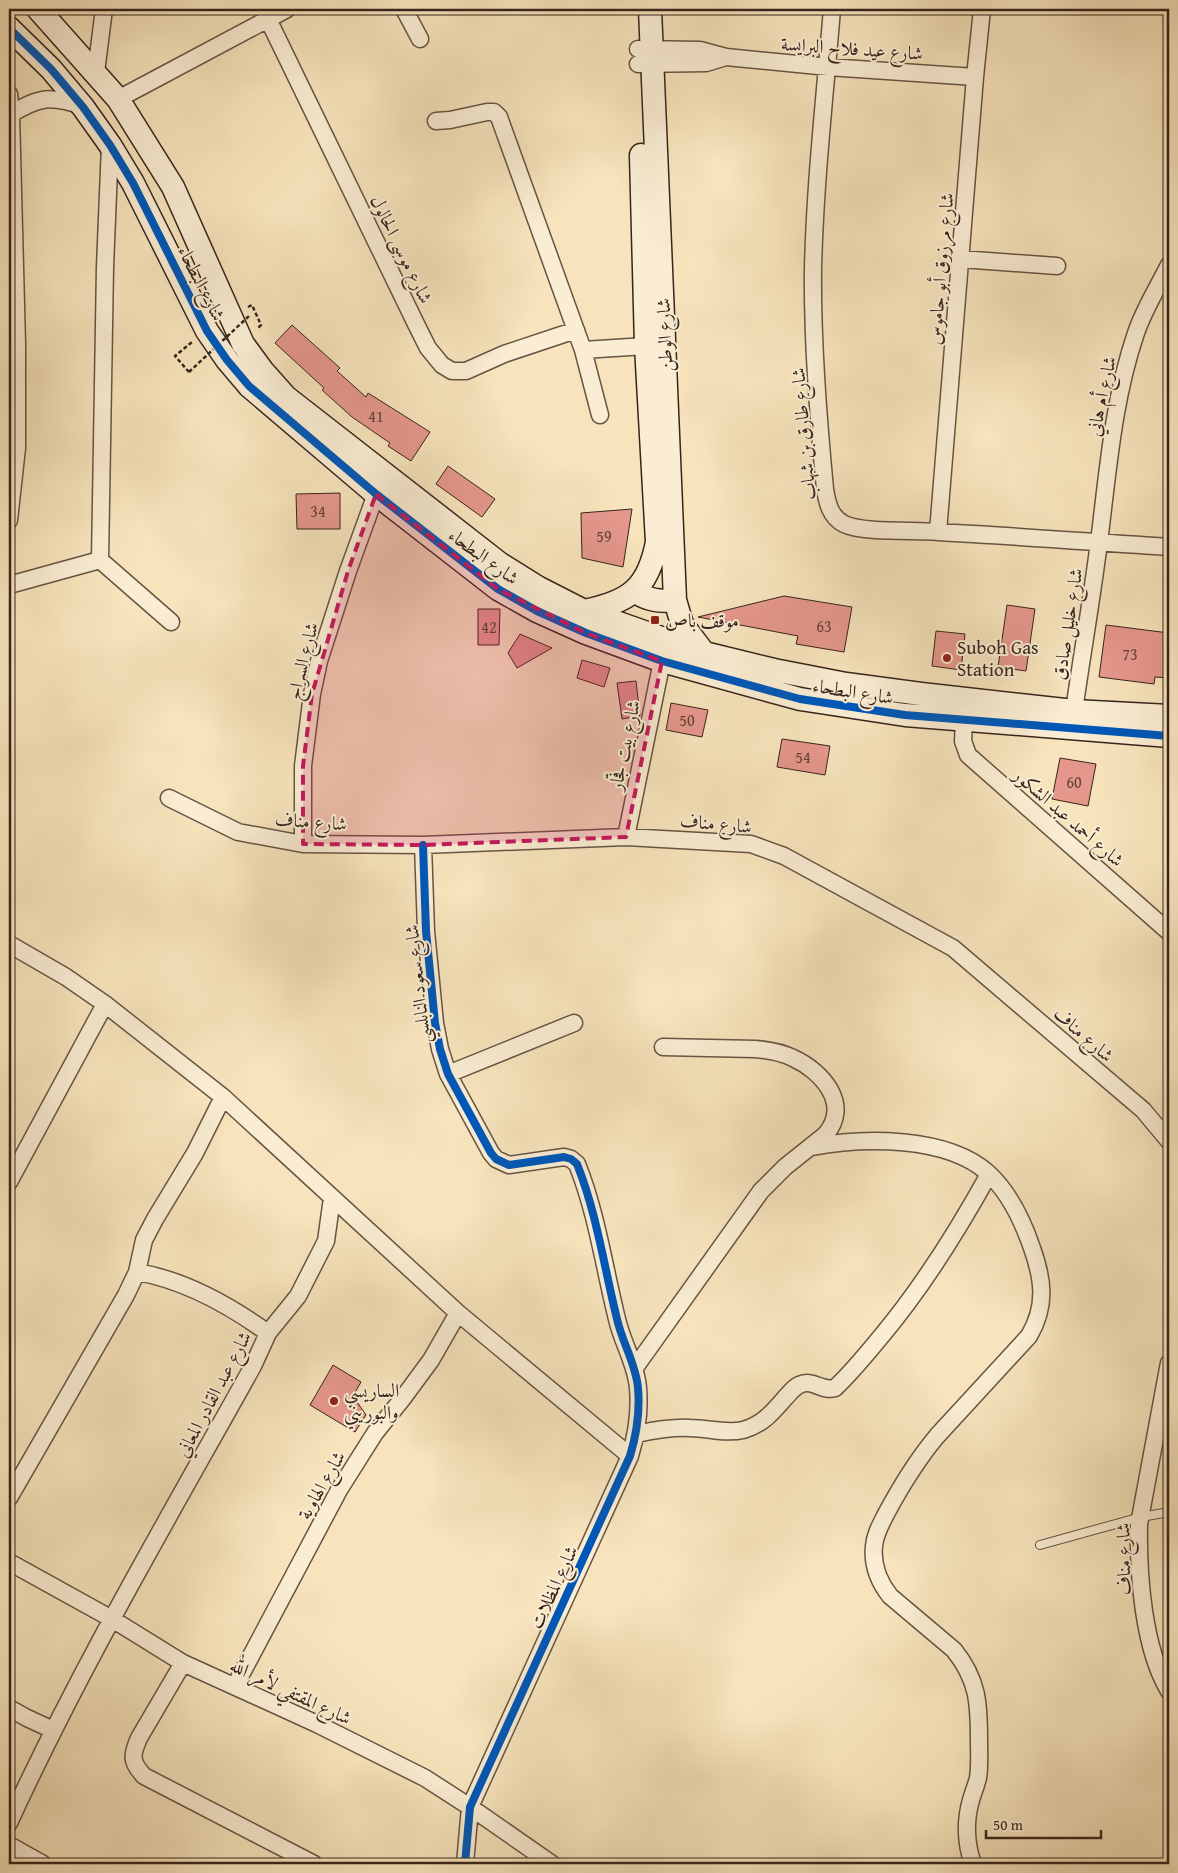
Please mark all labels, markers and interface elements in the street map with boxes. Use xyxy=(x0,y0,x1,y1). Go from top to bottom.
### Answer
street label: شارع عيد فلاح البرايسة xyxy=(780,29,924,71)
street label: شارع موسى الحالول xyxy=(362,190,440,309)
street label: شارع مرزوق أبو جاموس xyxy=(919,192,963,346)
street label: شارع البطحاء xyxy=(169,240,233,327)
street label: شارع الوطن xyxy=(649,298,681,372)
street label: شارع أم هاني xyxy=(1079,353,1126,439)
street label: شارع طارق بن شهاب xyxy=(783,366,825,501)
house number: 41 xyxy=(368,404,384,428)
house number: 34 xyxy=(310,499,326,523)
street label: شارع البطحاء xyxy=(442,521,525,593)
house number: 59 xyxy=(596,524,612,548)
street label: شارع خليل صادق xyxy=(1044,566,1092,682)
place label: موقف باص xyxy=(665,606,739,634)
marker: موقف باص xyxy=(649,614,661,626)
house number: 63 xyxy=(816,614,832,638)
house number: 42 xyxy=(481,615,497,639)
street label: شارع السراج xyxy=(279,619,329,704)
place label: Suboh Gas Station xyxy=(957,633,1039,683)
house number: 73 xyxy=(1122,642,1138,666)
marker: Suboh Gas Station xyxy=(941,652,953,664)
street label: شارع البطحاء xyxy=(810,671,895,713)
street label: شارع بيت فجّار xyxy=(600,697,649,795)
house number: 50 xyxy=(679,708,695,732)
house number: 54 xyxy=(795,745,811,769)
street label: شارع أحمد عبد الشكور xyxy=(1005,760,1131,875)
house number: 60 xyxy=(1066,770,1082,794)
street label: شارع مناف xyxy=(274,805,348,839)
street label: شارع مناف xyxy=(679,806,753,842)
street label: شارع سعود النابلسي xyxy=(397,923,441,1045)
street label: شارع مناف xyxy=(1046,1000,1120,1070)
street label: شارع عبد القادر المعاني xyxy=(168,1326,260,1463)
place label: الساريسي والبوريني xyxy=(344,1376,399,1430)
marker: الساريسي والبوريني xyxy=(328,1395,340,1407)
street label: شارع الهاوية xyxy=(290,1445,354,1526)
street label: شارع مناف xyxy=(1108,1523,1140,1595)
street label: شارع المظلات xyxy=(521,1541,586,1634)
street label: شارع المقتفي لأمر الله xyxy=(223,1651,356,1736)
scale bar xyxy=(986,1808,1100,1840)
text: 50 m xyxy=(993,1814,1024,1835)

